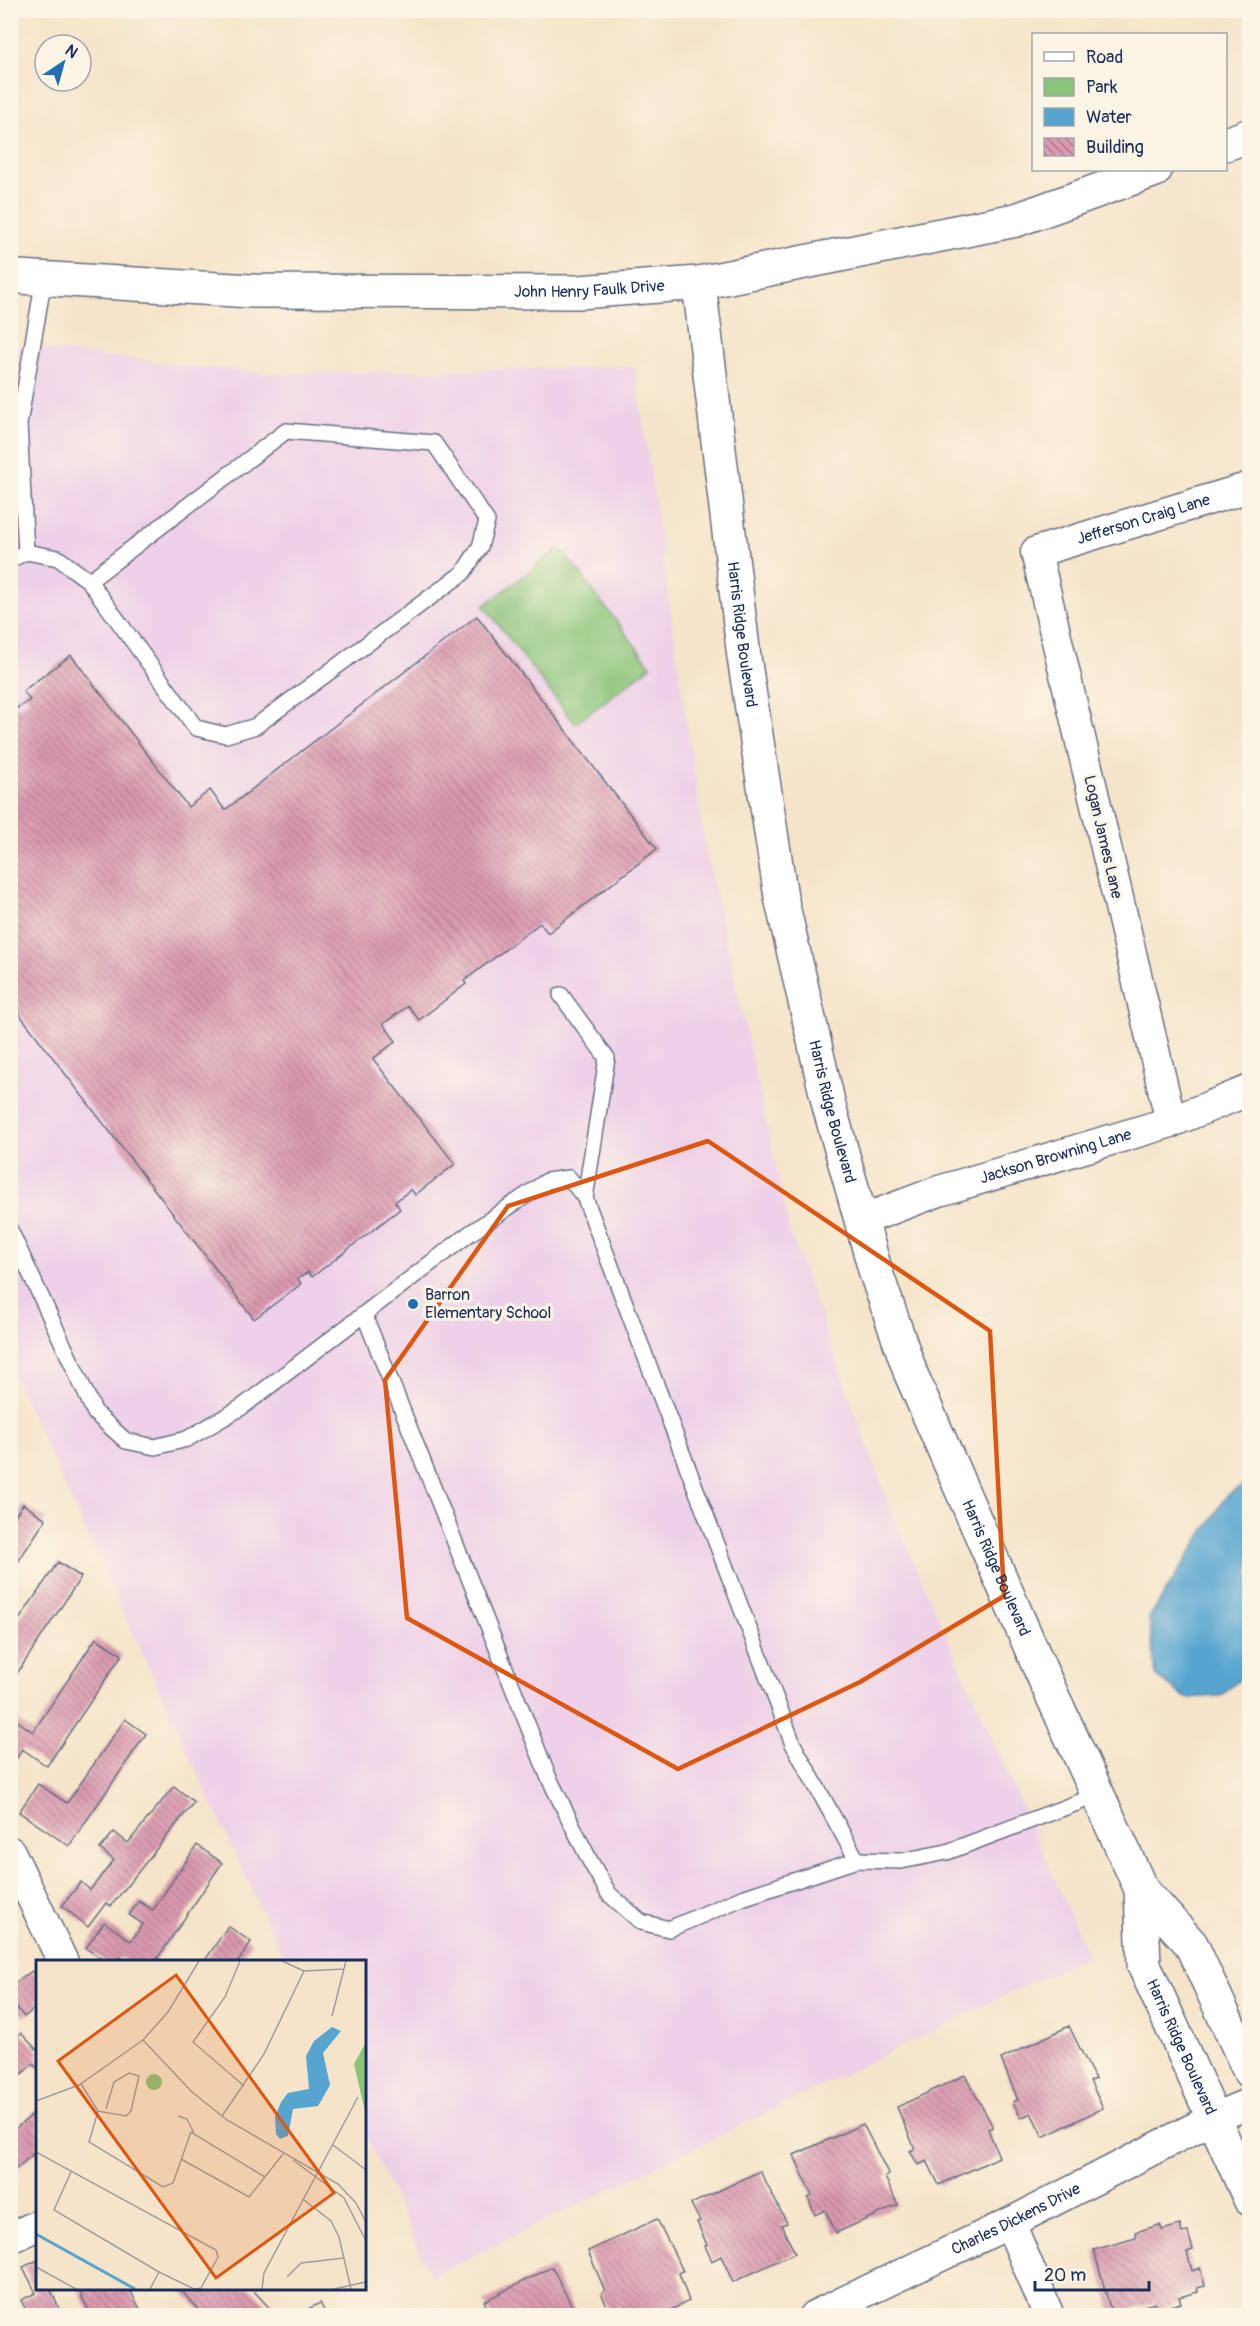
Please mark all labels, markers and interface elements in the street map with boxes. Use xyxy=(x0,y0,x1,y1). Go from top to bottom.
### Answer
north arrow xyxy=(33,33,93,93)
legend xyxy=(1032,33,1227,171)
text: N xyxy=(61,40,82,63)
text: Road xyxy=(1086,46,1123,69)
text: Park xyxy=(1086,76,1118,99)
text: Water xyxy=(1086,106,1132,129)
text: Building xyxy=(1086,136,1144,159)
street label: John Henry Faulk Drive xyxy=(514,276,665,302)
street label: Jefferson Craig Lane xyxy=(1074,490,1213,549)
street label: Harris Ridge Boulevard xyxy=(723,560,762,709)
street label: Logan James Lane xyxy=(1079,773,1127,901)
street label: Harris Ridge Boulevard xyxy=(804,1038,860,1185)
street label: Jackson Browning Lane xyxy=(978,1124,1134,1188)
place label: Barron Elementary School xyxy=(425,1285,551,1323)
marker: Barron Elementary School xyxy=(406,1297,420,1311)
street label: Harris Ridge Boulevard xyxy=(957,1496,1035,1639)
inset map xyxy=(36,1960,366,2290)
street label: Harris Ridge Boulevard xyxy=(1142,1976,1221,2118)
street label: Charles Dickens Drive xyxy=(948,2178,1084,2259)
scale bar xyxy=(1035,2254,1149,2292)
text: 20 m xyxy=(1044,2264,1086,2287)

